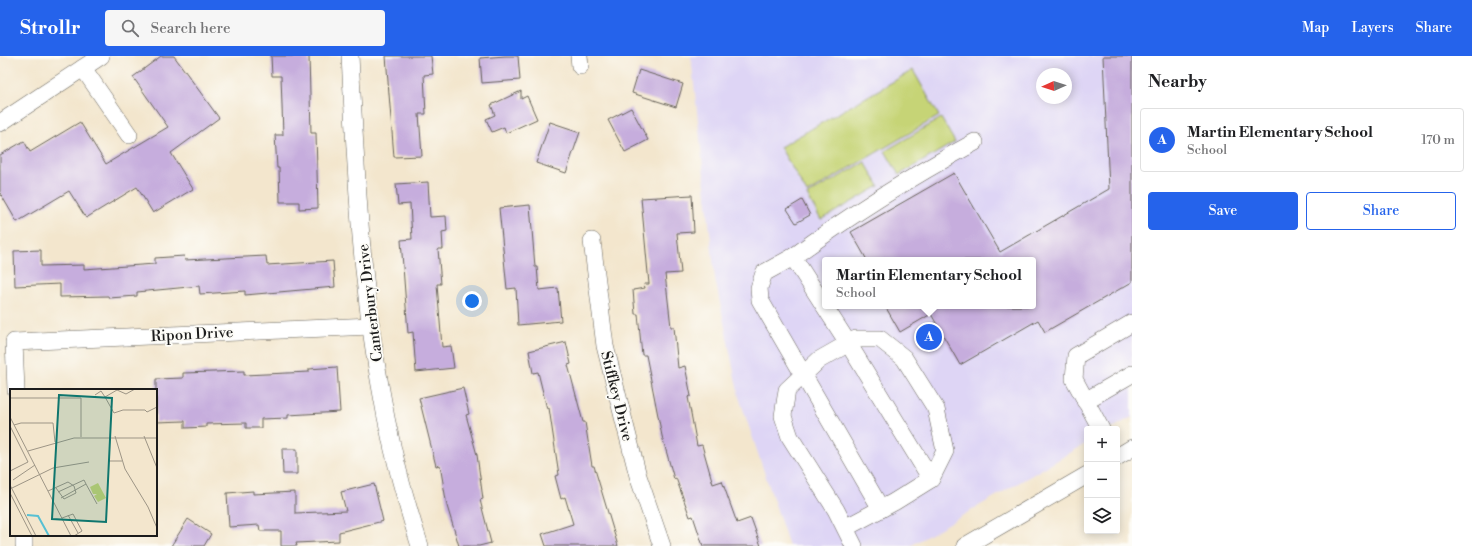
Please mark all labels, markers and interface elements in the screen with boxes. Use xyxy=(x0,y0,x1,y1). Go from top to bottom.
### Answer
search box xyxy=(105,10,385,46)
text: Strollr xyxy=(20,16,81,40)
icon: search xyxy=(119,17,141,39)
text: Search here xyxy=(151,19,231,38)
text: Map xyxy=(1302,19,1329,37)
text: Layers xyxy=(1351,19,1394,37)
text: Share xyxy=(1416,19,1452,37)
north arrow xyxy=(1036,68,1072,104)
text: Nearby xyxy=(1148,71,1207,93)
text: Martin Elementary School xyxy=(1187,123,1373,142)
text: A xyxy=(1157,132,1167,148)
text: 170 m xyxy=(1421,132,1455,148)
text: School xyxy=(1187,142,1227,158)
button: Save xyxy=(1148,192,1298,230)
button: Share xyxy=(1306,192,1456,230)
street label: Canterbury Drive xyxy=(354,243,387,363)
popup xyxy=(822,257,1036,309)
text: Martin Elementary School xyxy=(836,266,1022,285)
text: School xyxy=(836,285,876,301)
your location xyxy=(462,291,482,311)
pin: A xyxy=(916,322,942,352)
street label: Ripon Drive xyxy=(150,323,234,346)
street label: Stiffkey Drive xyxy=(596,349,637,443)
inset map xyxy=(10,389,157,536)
map controls xyxy=(1084,426,1120,534)
button: + xyxy=(1084,426,1120,462)
button: − xyxy=(1084,462,1120,498)
button: layers xyxy=(1084,498,1120,534)

